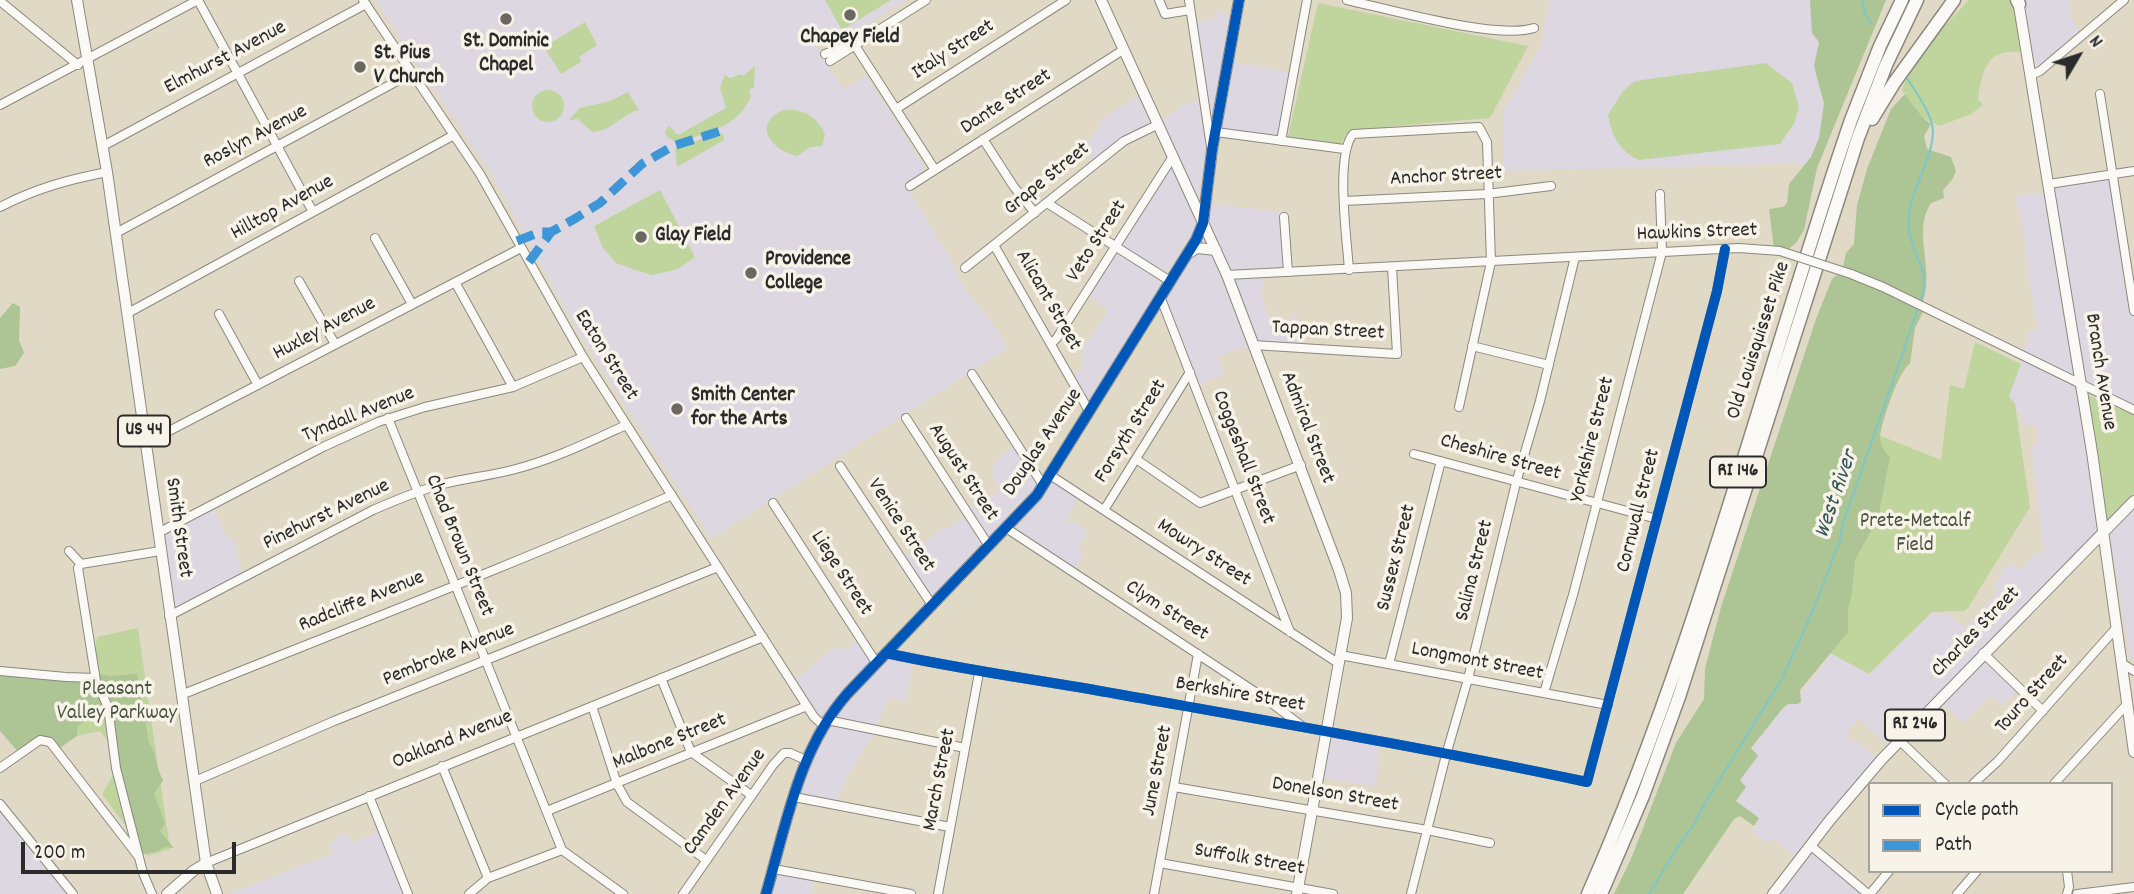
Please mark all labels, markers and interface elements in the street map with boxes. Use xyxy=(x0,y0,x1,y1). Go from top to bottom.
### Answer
marker: Chapey Field xyxy=(842,7,858,23)
marker: St. Dominic Chapel xyxy=(498,11,514,27)
street label: Italy Street xyxy=(908,15,1000,87)
street label: Elmhurst Avenue xyxy=(161,16,291,102)
north arrow xyxy=(2043,21,2113,91)
place label: Chapey Field xyxy=(800,26,900,52)
place label: St. Dominic Chapel xyxy=(463,30,549,80)
text: N xyxy=(2081,30,2108,55)
place label: St. Pius V Church xyxy=(374,42,444,92)
marker: St. Pius V Church xyxy=(352,59,368,75)
street label: Dante Street xyxy=(957,64,1057,142)
street label: Roslyn Avenue xyxy=(200,100,312,176)
street label: Grape Street xyxy=(1000,138,1096,222)
street label: Anchor Street xyxy=(1389,162,1503,194)
street label: Hilltop Avenue xyxy=(227,170,339,248)
street label: Veto Street xyxy=(1062,196,1134,288)
street label: Hawkins Street xyxy=(1636,219,1758,249)
place label: Glay Field xyxy=(655,224,731,250)
marker: Glay Field xyxy=(633,229,649,245)
street label: Alicant Street xyxy=(1008,246,1086,356)
place label: Providence College xyxy=(765,248,851,298)
street label: Old Louisquisset Pike xyxy=(1723,259,1797,423)
marker: Providence College xyxy=(743,265,759,281)
street label: Huxley Avenue xyxy=(269,292,381,368)
street label: Eaton Street xyxy=(567,306,643,406)
street label: Branch Avenue xyxy=(2077,312,2121,432)
street label: Tappan Street xyxy=(1271,316,1385,348)
street label: Admiral Street xyxy=(1273,368,1339,488)
street label: Yorkshire Street xyxy=(1566,375,1622,505)
street label: Forsyth Street xyxy=(1090,376,1174,488)
street label: Tyndall Avenue xyxy=(299,382,419,450)
place label: Smith Center for the Arts xyxy=(691,384,795,434)
street label: Douglas Avenue xyxy=(999,384,1089,502)
street label: Coggeshall Street xyxy=(1205,387,1279,529)
marker: Smith Center for the Arts xyxy=(669,401,685,417)
road number: US 44 xyxy=(118,416,170,446)
street label: August Street xyxy=(921,420,1003,526)
street label: Cheshire Street xyxy=(1437,430,1563,488)
street label: Cornwall Street xyxy=(1612,447,1668,575)
water label: West River xyxy=(1810,448,1866,542)
road number: RI 146 xyxy=(1710,457,1766,488)
street label: Chad Brown Street xyxy=(418,471,498,621)
street label: Pinehurst Avenue xyxy=(260,475,394,557)
street label: Venice Street xyxy=(860,475,940,577)
street label: Smith Street xyxy=(158,476,196,580)
street label: Sussex Street xyxy=(1373,502,1423,614)
park label: Prete-Metcalf Field xyxy=(1860,510,1970,560)
street label: Mowry Street xyxy=(1151,514,1255,594)
street label: Salina Street xyxy=(1451,518,1501,624)
street label: Liege Street xyxy=(803,527,877,621)
street label: Radcliffe Avenue xyxy=(296,566,428,640)
street label: Clym Street xyxy=(1120,576,1212,648)
street label: Charles Street xyxy=(1927,582,2027,684)
street label: Pembroke Avenue xyxy=(380,618,518,694)
street label: Longmont Street xyxy=(1409,638,1545,688)
street label: Touro Street xyxy=(1991,650,2075,740)
street label: Berkshire Street xyxy=(1173,672,1307,720)
park label: Pleasant Valley Parkway xyxy=(57,678,177,728)
street label: Oakland Avenue xyxy=(389,705,517,777)
street label: Malbone Street xyxy=(609,709,731,777)
road number: RI 246 xyxy=(1885,710,1945,740)
street label: June Street xyxy=(1138,724,1180,818)
street label: March Street xyxy=(919,727,963,833)
street label: Camden Avenue xyxy=(679,745,773,861)
street label: Donelson Street xyxy=(1270,772,1400,820)
legend xyxy=(1868,782,2113,873)
text: Cycle path xyxy=(1935,796,2018,826)
scale bar xyxy=(24,828,240,872)
text: Path xyxy=(1935,831,1972,861)
text: 200 m xyxy=(34,839,85,869)
street label: Suffolk Street xyxy=(1192,839,1306,883)

